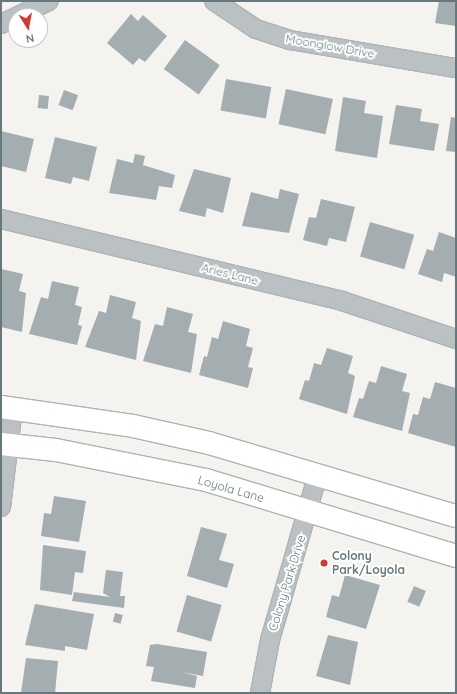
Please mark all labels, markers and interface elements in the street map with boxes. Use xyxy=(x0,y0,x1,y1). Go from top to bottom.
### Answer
north arrow xyxy=(8,8,48,48)
text: N xyxy=(25,31,35,46)
street label: Moonglow Drive xyxy=(284,31,376,61)
street label: Aries Lane xyxy=(200,260,260,288)
street label: Loyola Lane xyxy=(196,473,266,505)
street label: Colony Park Drive xyxy=(266,533,308,633)
place label: Colony Park/Loyola xyxy=(332,549,405,577)
marker: Colony Park/Loyola xyxy=(319,558,329,568)

